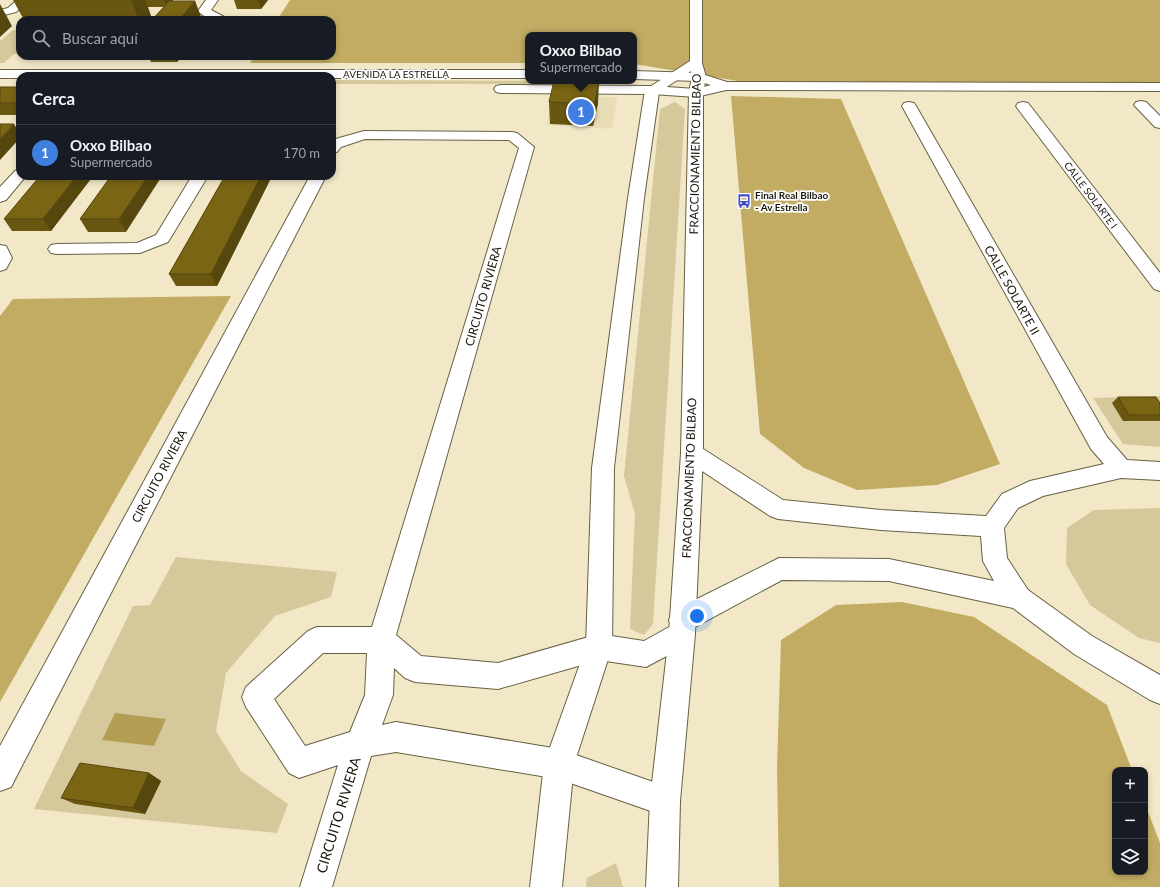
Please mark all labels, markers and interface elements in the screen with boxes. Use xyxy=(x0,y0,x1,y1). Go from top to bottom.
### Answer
search box xyxy=(16,16,336,60)
icon: search xyxy=(30,27,52,49)
text: Buscar aquí xyxy=(62,29,138,47)
popup xyxy=(525,32,637,84)
text: Oxxo Bilbao xyxy=(540,41,621,59)
text: Supermercado xyxy=(540,59,622,75)
street label: AVENIDA LA ESTRELLA xyxy=(343,68,449,80)
street label: FRACCIONAMIENTO BILBAO xyxy=(686,73,704,234)
text: Cerca xyxy=(32,88,75,109)
pin: 1 xyxy=(568,97,594,127)
text: Oxxo Bilbao xyxy=(70,136,152,154)
text: 1 xyxy=(41,145,49,161)
text: 170 m xyxy=(283,145,320,161)
text: Supermercado xyxy=(70,154,152,170)
street label: CALLE SOLARTE I xyxy=(1062,159,1120,231)
place label: Final Real Bilbao - Av Estrella xyxy=(755,189,829,213)
bus stop icon: Final Real Bilbao - Av Estrella xyxy=(736,193,752,209)
street label: CIRCUITO RIVIERA xyxy=(462,243,505,348)
street label: CALLE SOLARTE II xyxy=(981,243,1043,337)
street label: FRACCIONAMIENTO BILBAO xyxy=(679,397,699,559)
street label: CIRCUITO RIVIERA xyxy=(128,426,190,525)
your location xyxy=(687,606,707,626)
street label: CIRCUITO RIVIERA xyxy=(312,754,364,875)
map controls xyxy=(1112,767,1148,875)
button: + xyxy=(1112,767,1148,803)
button: − xyxy=(1112,803,1148,839)
button: layers xyxy=(1112,839,1148,875)

